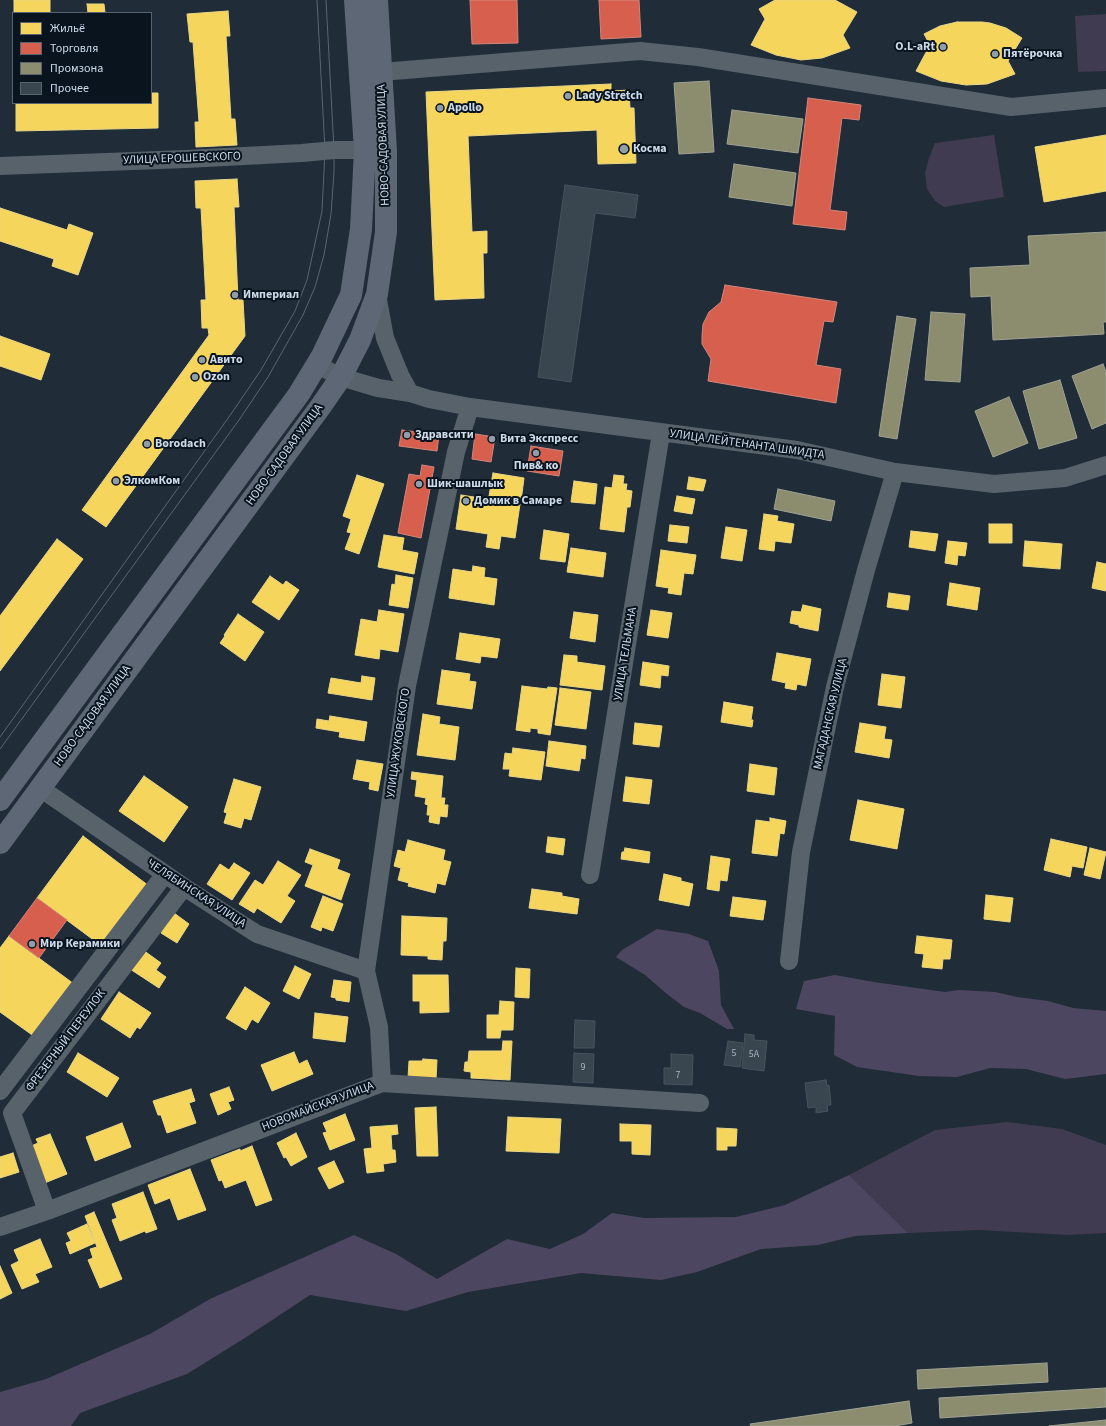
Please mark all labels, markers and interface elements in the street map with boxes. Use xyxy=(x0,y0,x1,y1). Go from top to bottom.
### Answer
legend xyxy=(12,12,152,104)
text: Жильё xyxy=(50,20,85,37)
text: Торговля xyxy=(50,40,98,57)
place label: O.L-aRt xyxy=(895,40,935,54)
marker: O.L-aRt xyxy=(938,42,948,52)
place label: Пятёрочка xyxy=(1003,47,1062,61)
marker: Пятёрочка xyxy=(990,49,1000,59)
text: Промзона xyxy=(50,60,103,77)
text: Прочее xyxy=(50,80,89,97)
street label: НОВО-САДОВАЯ УЛИЦА xyxy=(375,84,393,206)
place label: Lady Stretch xyxy=(576,89,643,103)
marker: Lady Stretch xyxy=(563,91,573,101)
place label: Apollo xyxy=(448,101,482,115)
marker: Apollo xyxy=(435,103,445,113)
place label: Косма xyxy=(633,142,667,156)
marker: Косма xyxy=(618,143,630,155)
street label: УЛИЦА ЕРОШЕВСКОГО xyxy=(123,150,241,168)
place label: Империал xyxy=(243,288,299,302)
marker: Империал xyxy=(230,290,240,300)
place label: Авито xyxy=(210,353,243,367)
marker: Авито xyxy=(197,355,207,365)
place label: Ozon xyxy=(203,370,230,384)
marker: Ozon xyxy=(190,372,200,382)
street label: НОВО-САДОВАЯ УЛИЦА xyxy=(243,402,327,508)
street label: УЛИЦА ЛЕЙТЕНАНТА ШМИДТА xyxy=(669,427,825,463)
place label: Здравсити xyxy=(415,428,474,442)
marker: Здравсити xyxy=(402,430,412,440)
place label: Вита Экспресс xyxy=(500,432,578,446)
marker: Вита Экспресс xyxy=(487,434,497,444)
place label: Borodach xyxy=(155,437,206,451)
marker: Borodach xyxy=(142,439,152,449)
marker: Пив& ко xyxy=(531,448,541,458)
place label: Пив& ко xyxy=(514,459,558,473)
place label: ЭлкомКом xyxy=(124,474,180,488)
marker: ЭлкомКом xyxy=(111,476,121,486)
place label: Шик-шашлык xyxy=(427,477,503,491)
marker: Шик-шашлык xyxy=(414,479,424,489)
place label: Домик в Самаре xyxy=(474,494,562,508)
marker: Домик в Самаре xyxy=(461,496,471,506)
street label: УЛИЦА ТЕЛЬМАНА xyxy=(612,606,640,702)
street label: МАГАДАНСКАЯ УЛИЦА xyxy=(811,657,851,771)
street label: НОВО-САДОВАЯ УЛИЦА xyxy=(51,663,135,769)
street label: УЛИЦА ЖУКОВСКОГО xyxy=(384,687,414,799)
street label: ЧЕЛЯБИНСКАЯ УЛИЦА xyxy=(144,857,248,931)
place label: Мир Керамики xyxy=(40,937,120,951)
marker: Мир Керамики xyxy=(27,939,37,949)
street label: ФРЕЗЕРНЫЙ ПЕРЕУЛОК xyxy=(23,987,109,1095)
house number: 5 xyxy=(732,1048,736,1060)
house number: 5А xyxy=(749,1049,759,1061)
house number: 9 xyxy=(581,1062,585,1074)
house number: 7 xyxy=(676,1070,680,1082)
street label: НОВОМАЙСКАЯ УЛИЦА xyxy=(260,1079,376,1135)

